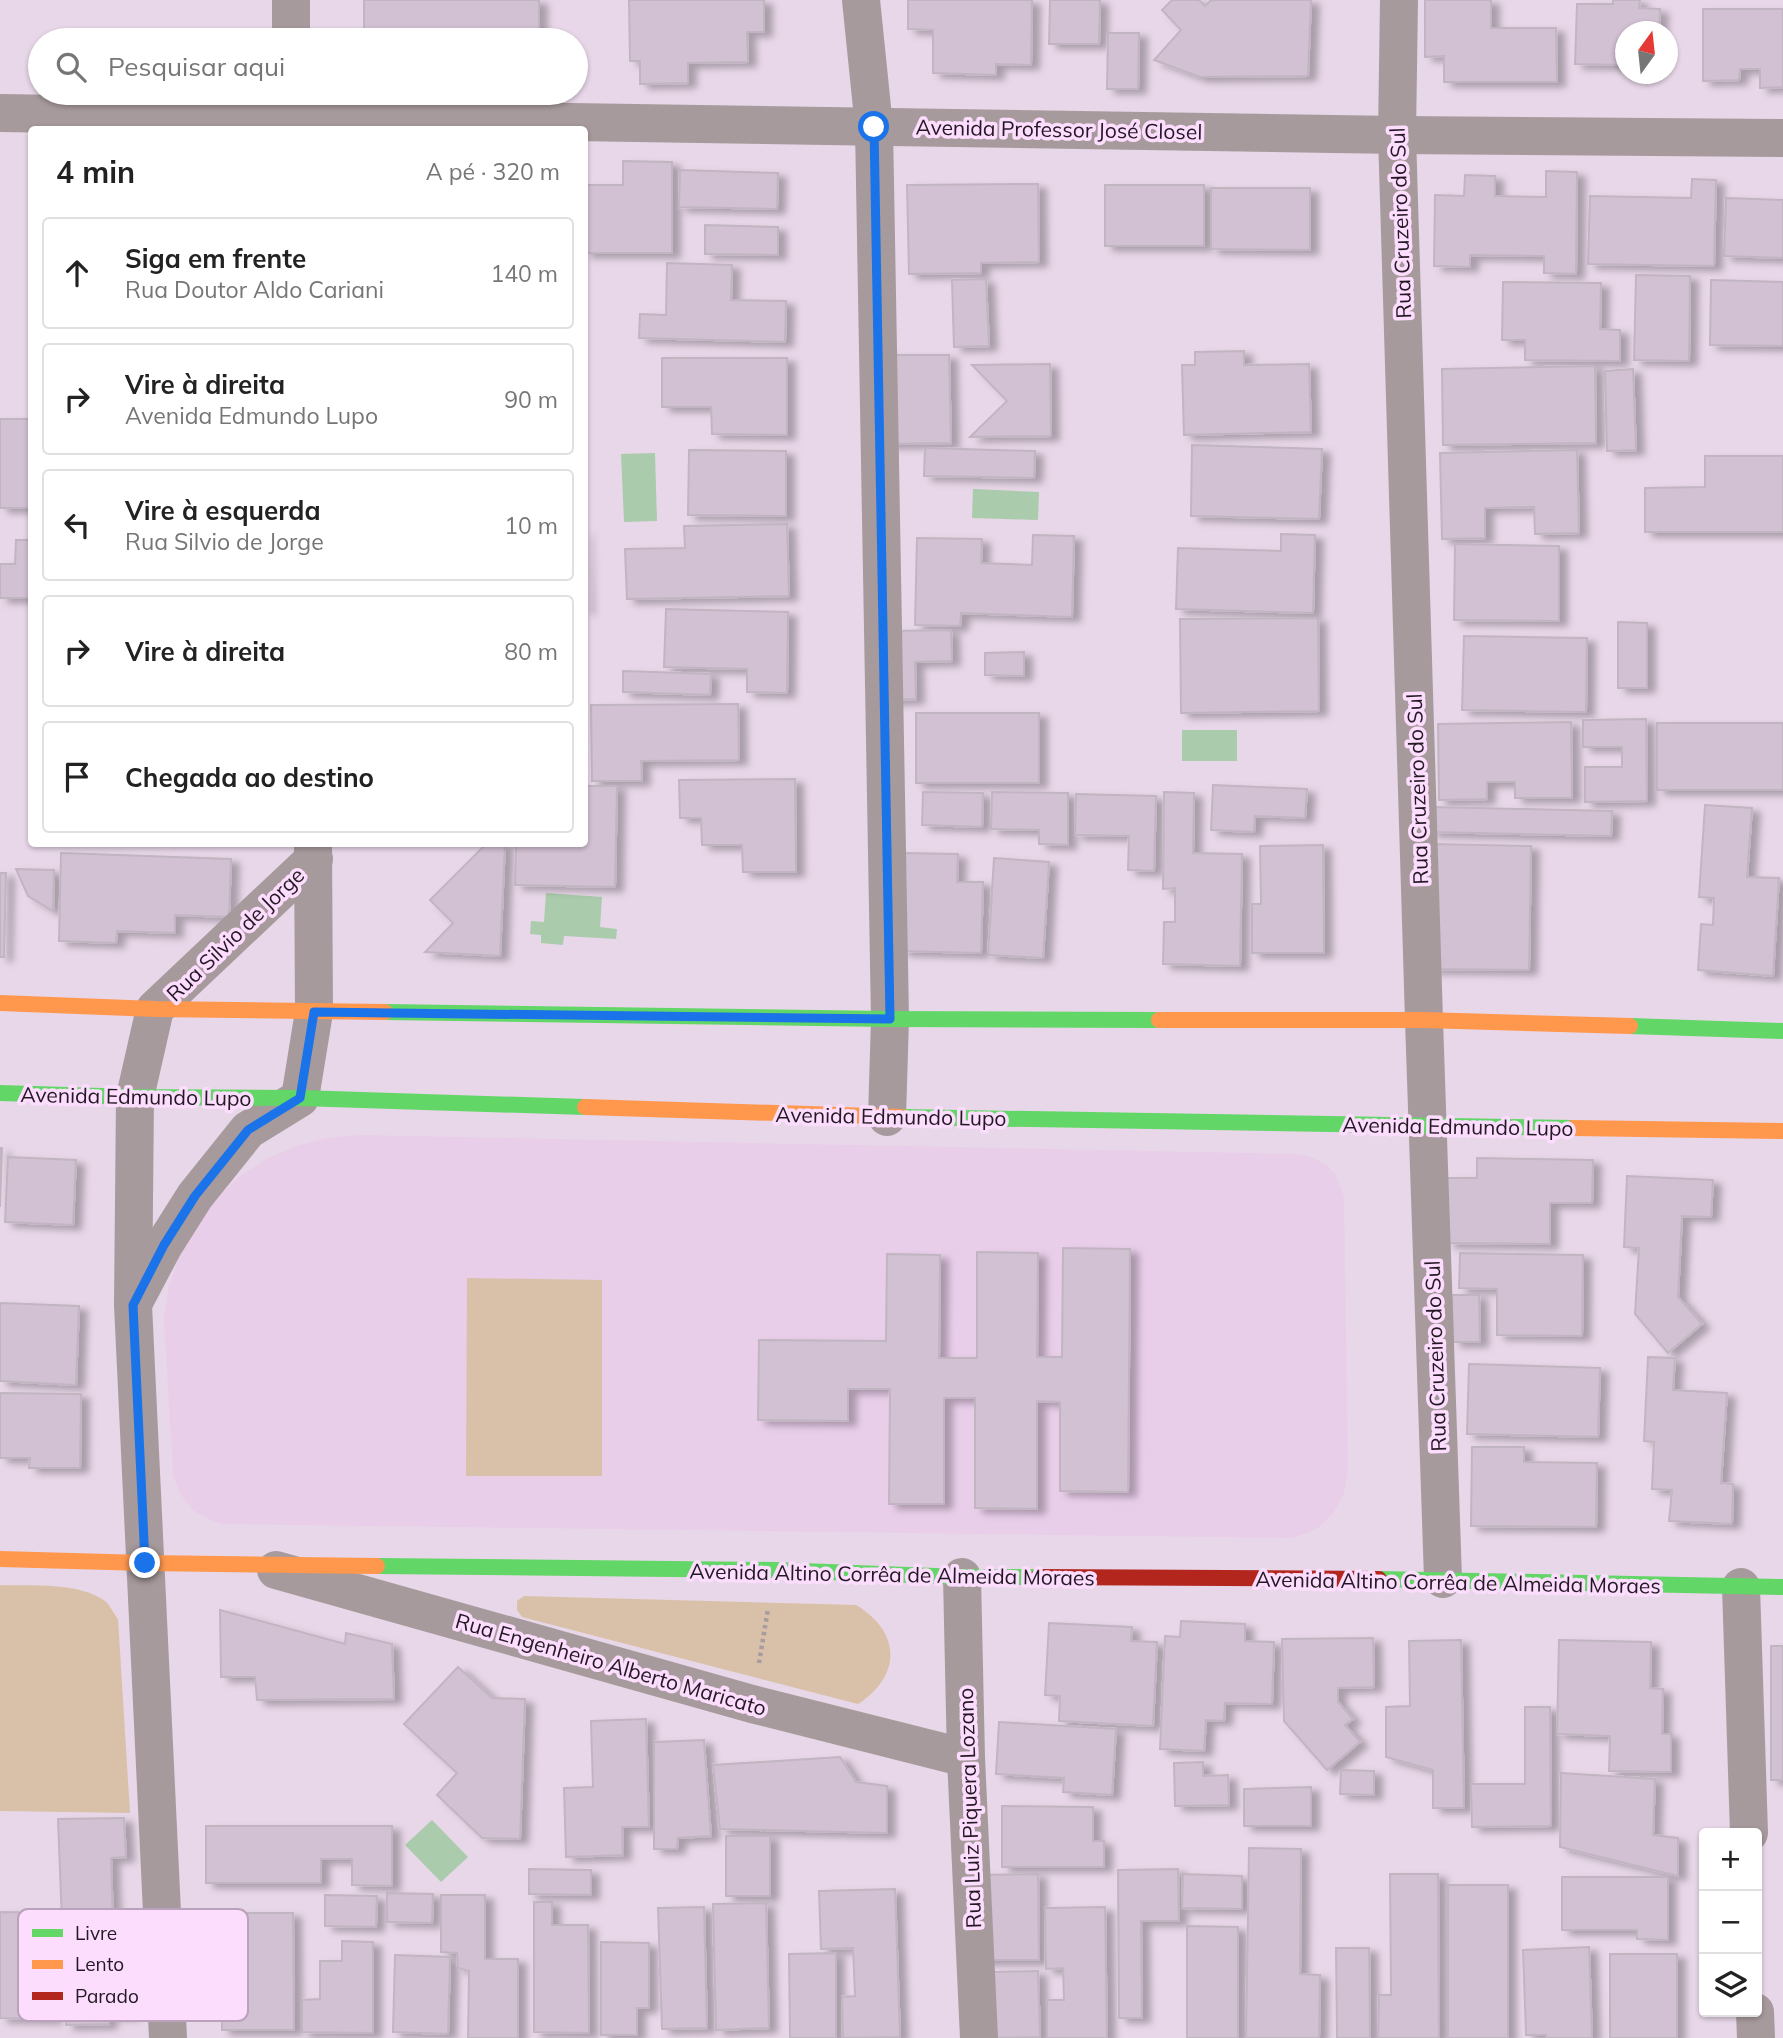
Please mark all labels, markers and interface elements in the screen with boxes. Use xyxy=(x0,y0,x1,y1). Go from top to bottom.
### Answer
north arrow xyxy=(1615,21,1678,84)
search box xyxy=(28,28,588,105)
icon: search xyxy=(52,48,90,86)
text: Pesquisar aqui xyxy=(108,50,285,83)
route start xyxy=(858,111,889,142)
street label: Avenida Professor José Closel xyxy=(915,114,1203,144)
street label: Rua Cruzeiro do Sul xyxy=(1384,127,1416,319)
text: 4 min xyxy=(56,153,135,191)
text: A pé · 320 m xyxy=(426,157,560,186)
text: Siga em frente xyxy=(125,242,306,275)
icon: ahead xyxy=(58,254,96,292)
text: 140 m xyxy=(490,259,558,288)
text: Rua Doutor Aldo Cariani xyxy=(125,275,384,304)
text: Vire à direita xyxy=(125,368,285,401)
icon: right xyxy=(58,380,96,418)
text: 90 m xyxy=(504,385,558,414)
text: Avenida Edmundo Lupo xyxy=(125,401,378,430)
text: Vire à esquerda xyxy=(125,494,321,527)
icon: left xyxy=(58,506,96,544)
text: 10 m xyxy=(504,511,558,540)
text: Rua Silvio de Jorge xyxy=(125,527,324,556)
icon: right xyxy=(58,632,96,670)
text: Vire à direita xyxy=(125,635,285,668)
text: 80 m xyxy=(504,637,558,666)
street label: Rua Cruzeiro do Sul xyxy=(1401,693,1433,885)
icon: arrive xyxy=(58,758,96,796)
text: Chegada ao destino xyxy=(125,761,374,794)
street label: Rua Silvio de Jorge xyxy=(161,862,309,1006)
street label: Avenida Edmundo Lupo xyxy=(20,1081,252,1111)
street label: Avenida Edmundo Lupo xyxy=(775,1101,1007,1131)
street label: Avenida Edmundo Lupo xyxy=(1342,1111,1574,1141)
street label: Rua Cruzeiro do Sul xyxy=(1419,1260,1451,1452)
route end xyxy=(129,1547,160,1578)
street label: Avenida Altino Corrêa de Almeida Moraes xyxy=(689,1557,1095,1591)
street label: Avenida Altino Corrêa de Almeida Moraes xyxy=(1255,1565,1661,1599)
street label: Rua Engenheiro Alberto Maricato xyxy=(453,1607,769,1721)
street label: Rua Luiz Piquera Lozano xyxy=(952,1687,986,1929)
map controls xyxy=(1699,1828,1762,2017)
button: + xyxy=(1699,1828,1762,1891)
button: − xyxy=(1699,1891,1762,1954)
legend xyxy=(18,1909,248,2021)
text: Livre xyxy=(75,1921,117,1945)
text: Lento xyxy=(75,1952,124,1976)
button: layers xyxy=(1699,1954,1762,2017)
text: Parado xyxy=(75,1984,139,2008)

